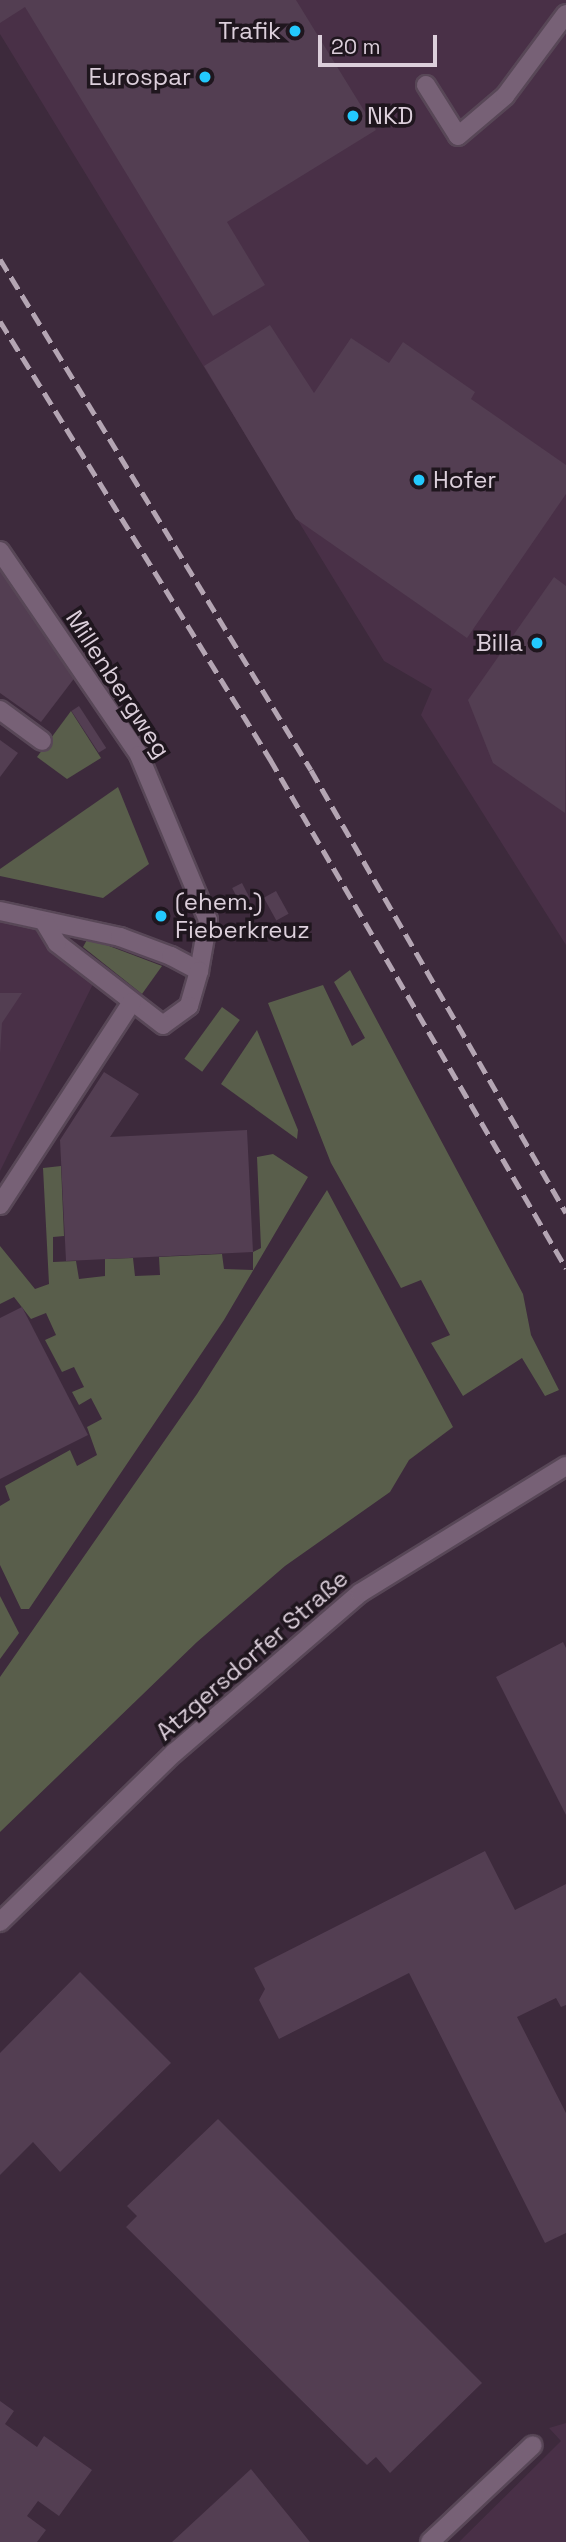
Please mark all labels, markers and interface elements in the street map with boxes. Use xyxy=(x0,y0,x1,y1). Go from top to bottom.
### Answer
place label: Trafik xyxy=(218,17,281,45)
scale bar xyxy=(321,21,440,65)
marker: Trafik xyxy=(287,23,303,39)
text: 20 m xyxy=(331,33,381,60)
place label: Eurospar xyxy=(88,63,191,91)
marker: Eurospar xyxy=(197,69,213,85)
place label: NKD xyxy=(367,102,413,130)
marker: NKD xyxy=(345,108,361,124)
place label: Hofer xyxy=(433,466,496,494)
marker: Hofer xyxy=(411,472,427,488)
street label: Millenbergweg xyxy=(60,605,176,763)
place label: Billa xyxy=(476,629,523,657)
marker: Billa xyxy=(529,635,545,651)
place label: (ehem.) Fieberkreuz xyxy=(175,888,310,944)
marker: (ehem.) Fieberkreuz xyxy=(153,908,169,924)
street label: Atzgersdorfer Straße xyxy=(150,1564,354,1746)

